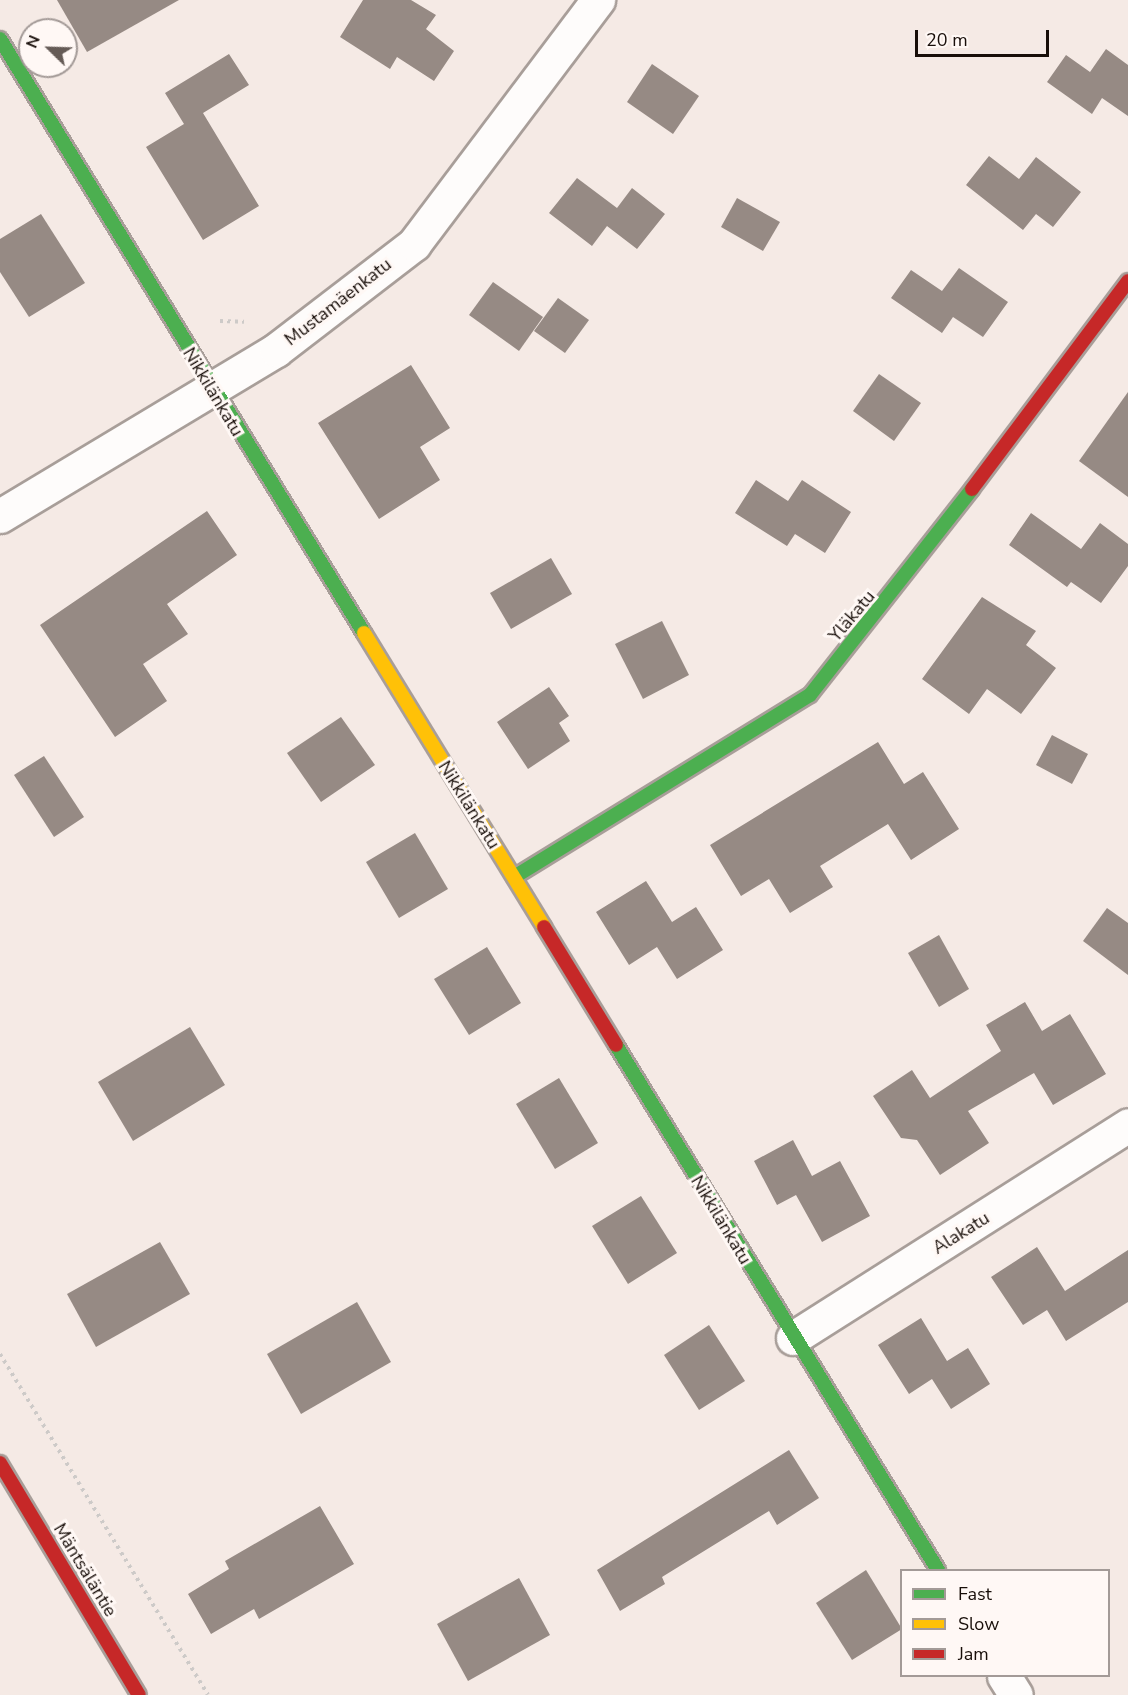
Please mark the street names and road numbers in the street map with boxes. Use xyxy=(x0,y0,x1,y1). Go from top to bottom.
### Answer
street label: Mustamäenkatu xyxy=(280,254,396,350)
street label: Nikkilänkatu xyxy=(178,344,248,440)
street label: Yläkatu xyxy=(824,586,880,646)
street label: Nikkilänkatu xyxy=(433,757,505,853)
street label: Nikkilänkatu xyxy=(686,1172,756,1268)
street label: Alakatu xyxy=(929,1207,993,1259)
street label: Mäntsäläntie xyxy=(49,1520,121,1620)

